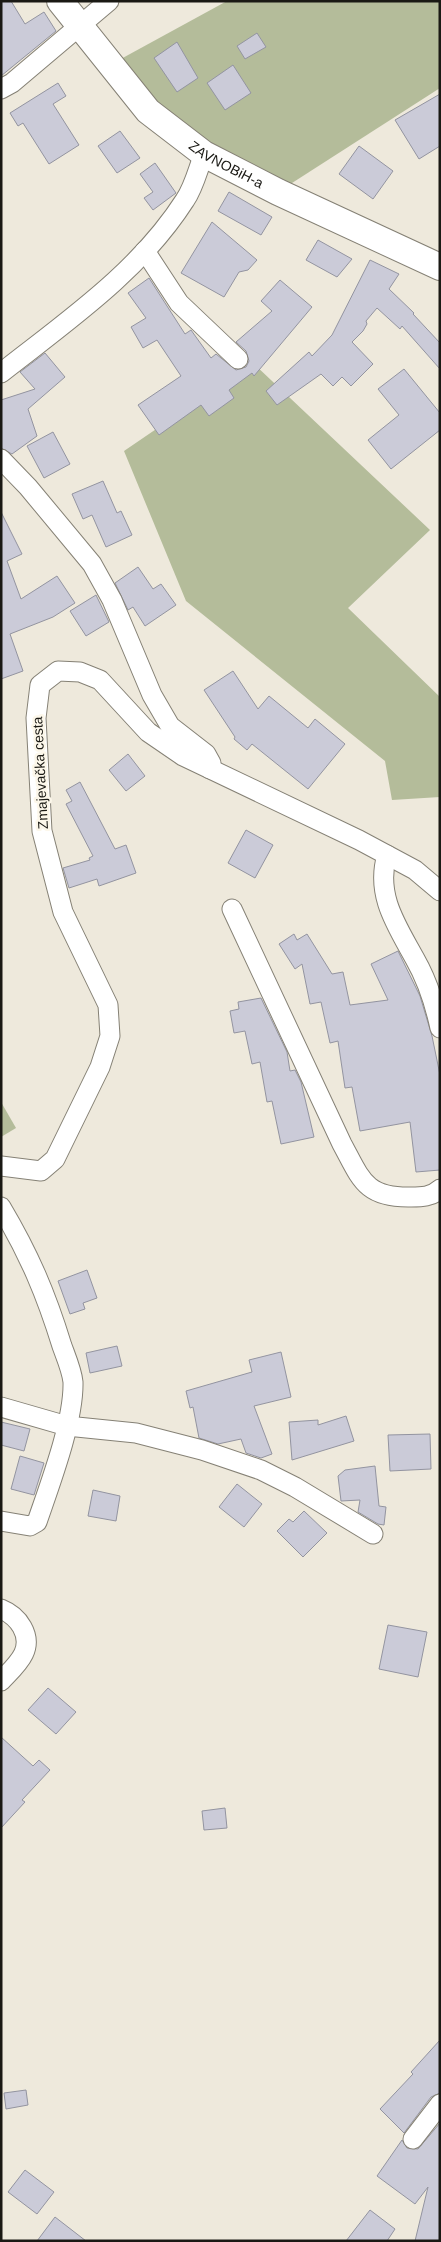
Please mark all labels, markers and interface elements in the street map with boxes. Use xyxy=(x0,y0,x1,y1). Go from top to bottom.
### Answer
street label: ZAVNOBiH-a xyxy=(186,138,266,191)
street label: Zmajevačka cesta xyxy=(29,716,51,830)

